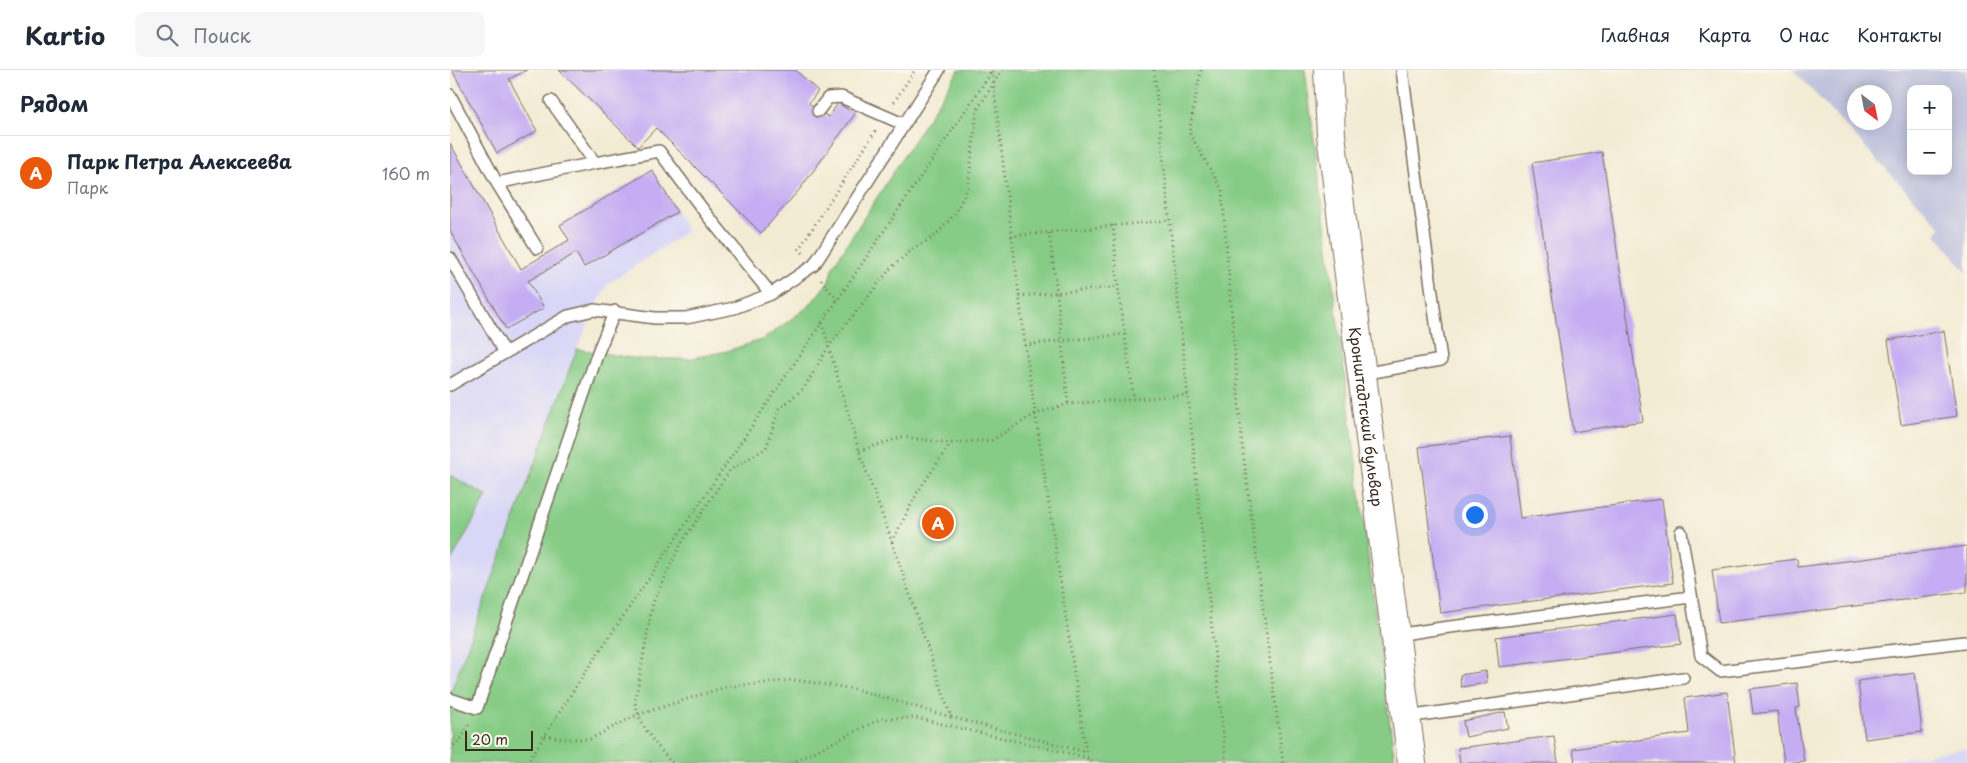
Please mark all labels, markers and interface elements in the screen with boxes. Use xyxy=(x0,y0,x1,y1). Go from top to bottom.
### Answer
search box xyxy=(135,12,485,57)
text: Kartio xyxy=(25,17,105,53)
icon: search xyxy=(153,21,181,49)
text: Поиск xyxy=(193,21,251,49)
text: Главная xyxy=(1601,21,1670,48)
text: Карта xyxy=(1698,21,1751,48)
text: О нас xyxy=(1779,21,1829,48)
text: Контакты xyxy=(1857,21,1942,48)
north arrow xyxy=(1847,85,1892,130)
map controls xyxy=(1907,85,1952,175)
button: + xyxy=(1907,85,1952,130)
text: Рядом xyxy=(20,87,88,119)
button: − xyxy=(1907,130,1952,175)
text: Парк Петра Алексеева xyxy=(67,147,292,175)
text: A xyxy=(30,161,42,185)
text: 160 m xyxy=(382,161,430,185)
text: Парк xyxy=(67,175,108,199)
street label: Кронштадтский бульвар xyxy=(1344,325,1390,508)
your location xyxy=(1462,502,1488,528)
pin: A xyxy=(922,504,954,542)
scale bar xyxy=(465,728,532,751)
text: 20 m xyxy=(472,729,508,750)

